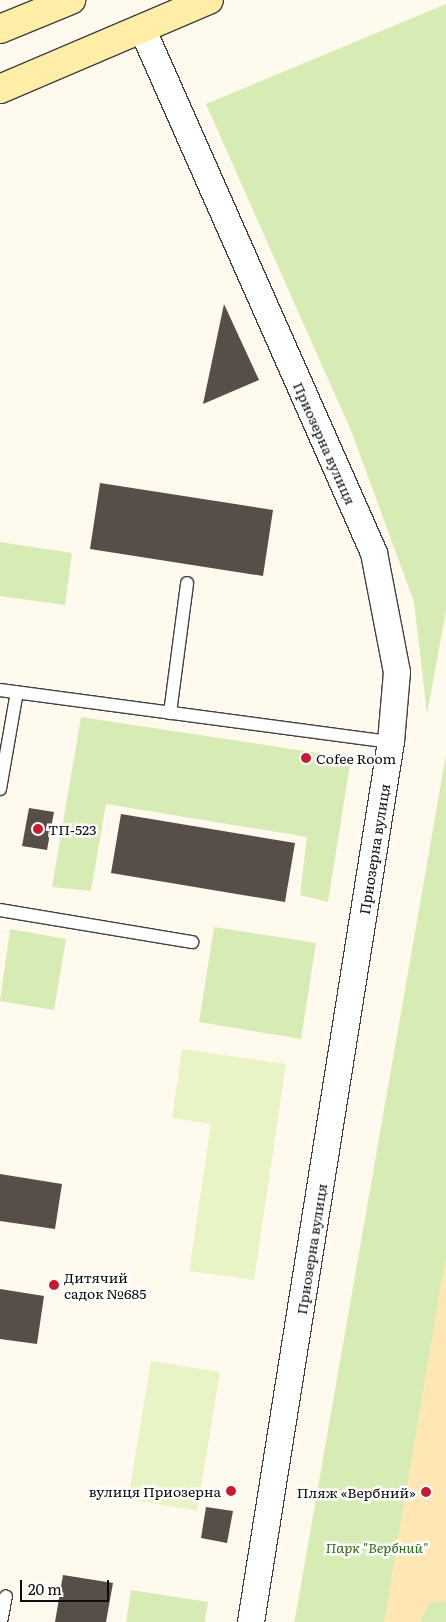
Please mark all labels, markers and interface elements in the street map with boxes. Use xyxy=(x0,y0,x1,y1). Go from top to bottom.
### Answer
street label: Приозерна вулиця xyxy=(290,379,360,507)
place label: Cofee Room xyxy=(316,750,396,766)
marker: Cofee Room xyxy=(300,752,312,764)
street label: Приозерна вулиця xyxy=(355,782,393,916)
place label: ТП-523 xyxy=(48,821,97,837)
marker: ТП-523 xyxy=(32,823,44,835)
street label: Приозерна вулиця xyxy=(292,1182,330,1316)
place label: Дитячий садок №685 xyxy=(64,1269,146,1302)
marker: Дитячий садок №685 xyxy=(48,1279,60,1291)
place label: вулиця Приозерна xyxy=(89,1483,221,1499)
place label: Пляж «Вербний» xyxy=(297,1484,416,1500)
marker: вулиця Приозерна xyxy=(225,1485,237,1497)
marker: Пляж «Вербний» xyxy=(420,1486,432,1498)
park label: Парк "Вербний" xyxy=(326,1539,428,1555)
scale bar xyxy=(22,1570,111,1602)
text: 20 m xyxy=(28,1577,62,1600)

